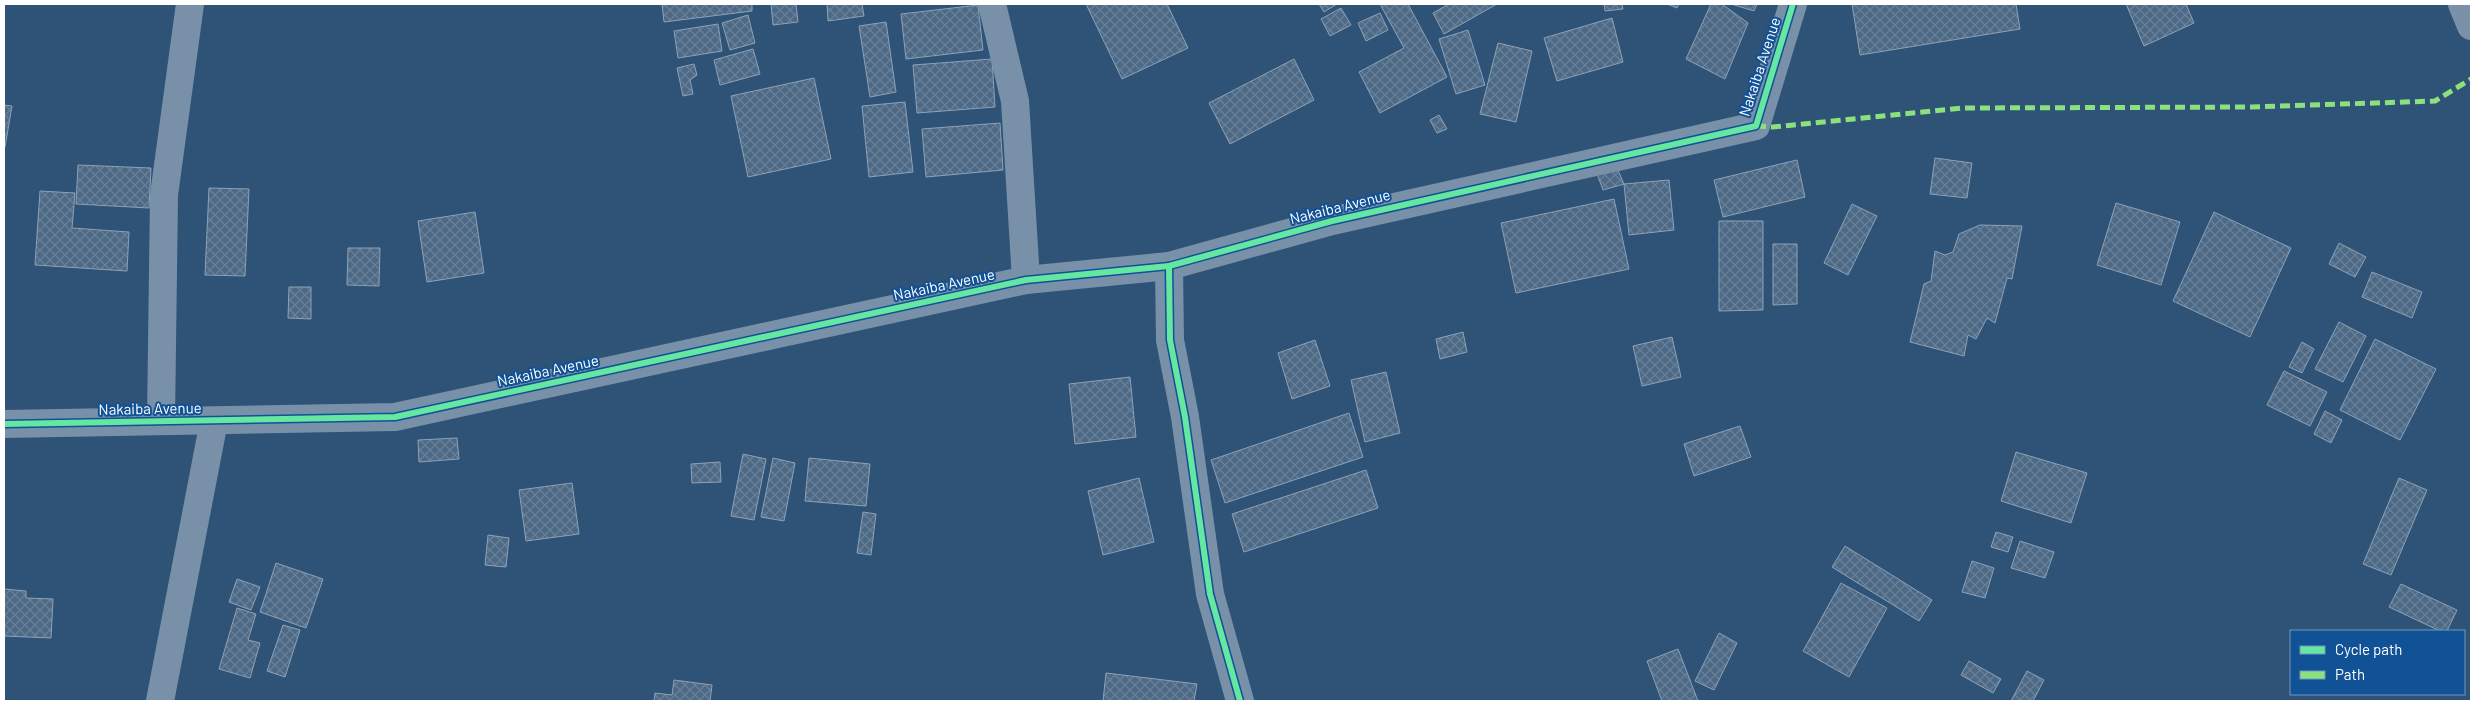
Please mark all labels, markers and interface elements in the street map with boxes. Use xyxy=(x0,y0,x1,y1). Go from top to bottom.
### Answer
street label: Nakaiba Avenue xyxy=(1735,15,1784,119)
street label: Nakaiba Avenue xyxy=(1288,185,1392,227)
street label: Nakaiba Avenue xyxy=(891,264,996,304)
street label: Nakaiba Avenue xyxy=(495,350,600,390)
street label: Nakaiba Avenue xyxy=(98,398,202,418)
legend xyxy=(2290,630,2465,695)
text: Cycle path xyxy=(2335,640,2402,658)
text: Path xyxy=(2335,665,2365,683)

